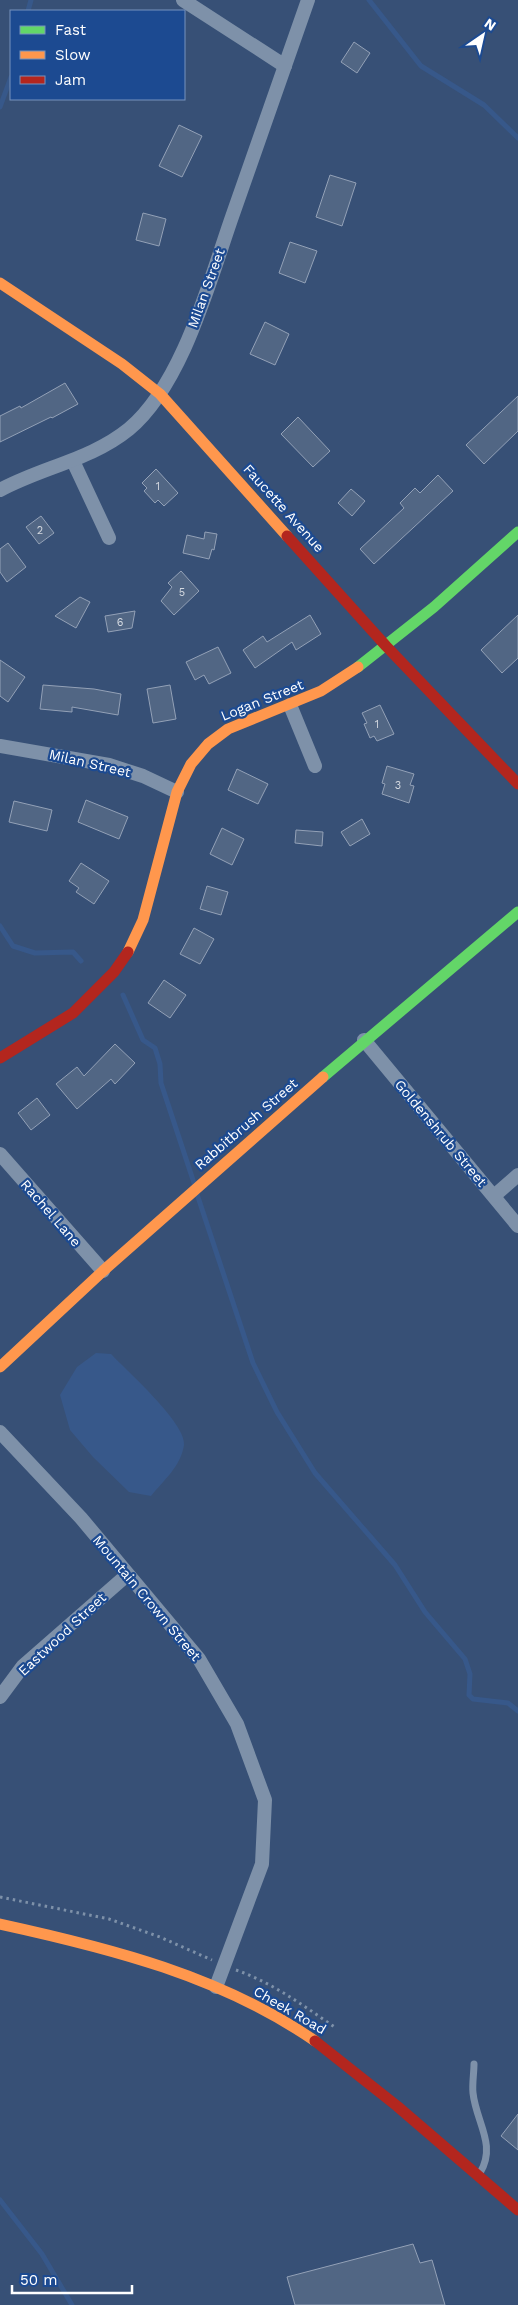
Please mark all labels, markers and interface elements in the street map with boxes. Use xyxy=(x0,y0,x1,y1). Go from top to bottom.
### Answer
legend xyxy=(10,10,185,100)
north arrow xyxy=(458,10,508,60)
text: N xyxy=(481,15,499,34)
text: Fast xyxy=(55,21,87,39)
text: Slow xyxy=(55,46,91,64)
text: Jam xyxy=(55,71,86,89)
street label: Milan Street xyxy=(184,246,228,330)
street label: Faucette Avenue xyxy=(240,461,328,555)
house number: 1 xyxy=(156,480,160,493)
house number: 2 xyxy=(37,524,43,537)
house number: 5 xyxy=(179,586,185,599)
house number: 6 xyxy=(117,616,124,629)
street label: Logan Street xyxy=(218,676,306,724)
house number: 1 xyxy=(375,718,379,731)
street label: Milan Street xyxy=(48,746,133,780)
house number: 3 xyxy=(395,779,401,792)
street label: Rabbitbrush Street xyxy=(192,1075,301,1173)
street label: Goldenshrub Street xyxy=(392,1076,490,1190)
street label: Rachel Lane xyxy=(18,1176,84,1250)
street label: Mountain Crown Street xyxy=(90,1532,204,1664)
street label: Eastwood Street xyxy=(15,1589,109,1679)
street label: Cheek Road xyxy=(251,1983,329,2037)
scale bar xyxy=(12,2262,132,2294)
text: 50 m xyxy=(20,2271,57,2289)

